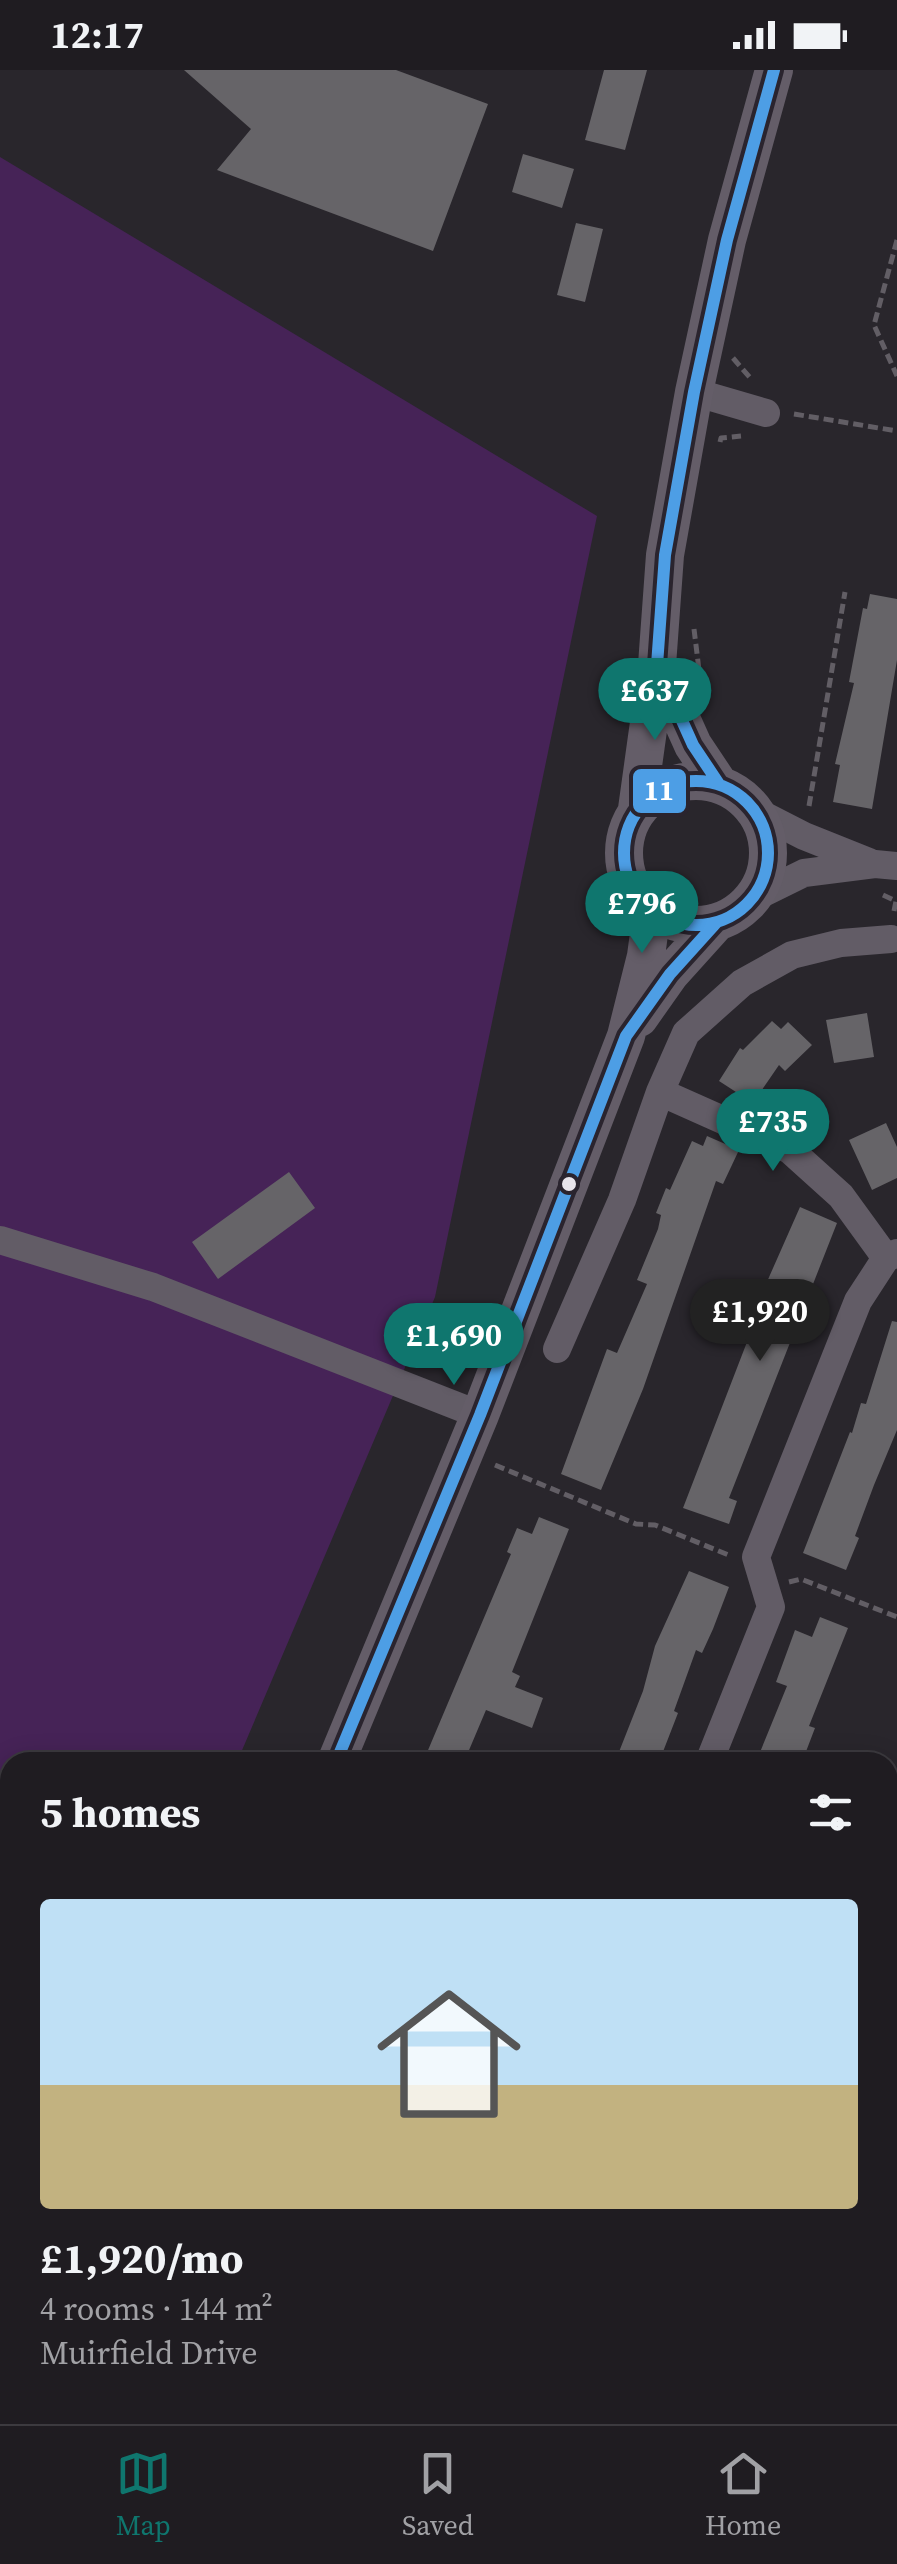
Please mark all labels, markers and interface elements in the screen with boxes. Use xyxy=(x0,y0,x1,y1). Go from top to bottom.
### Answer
text: 12:17 xyxy=(50,9,144,61)
pin: £637 xyxy=(596,658,714,743)
text: £637 xyxy=(620,668,690,712)
line badge: 11 xyxy=(631,767,688,815)
text: 11 xyxy=(644,771,674,809)
pin: £796 xyxy=(583,871,701,956)
text: £796 xyxy=(607,881,677,925)
pin: £735 xyxy=(714,1089,832,1174)
text: £735 xyxy=(738,1099,808,1143)
unlabelled marker xyxy=(559,1174,579,1194)
pin: £1,920 xyxy=(679,1279,841,1364)
text: £1,920 xyxy=(712,1289,808,1333)
pin: £1,690 xyxy=(373,1303,535,1388)
text: £1,690 xyxy=(406,1313,502,1357)
text: 5 homes xyxy=(40,1783,200,1841)
icon: filters xyxy=(803,1785,858,1840)
icon: home xyxy=(359,1964,539,2144)
text: £1,920/mo xyxy=(40,2229,243,2287)
text: 4 rooms · 144 m² xyxy=(40,2287,273,2331)
text: Muirfield Drive xyxy=(40,2331,258,2375)
tab: Map xyxy=(116,2446,171,2544)
tab: Saved xyxy=(402,2446,474,2544)
tab: Home xyxy=(705,2446,781,2544)

